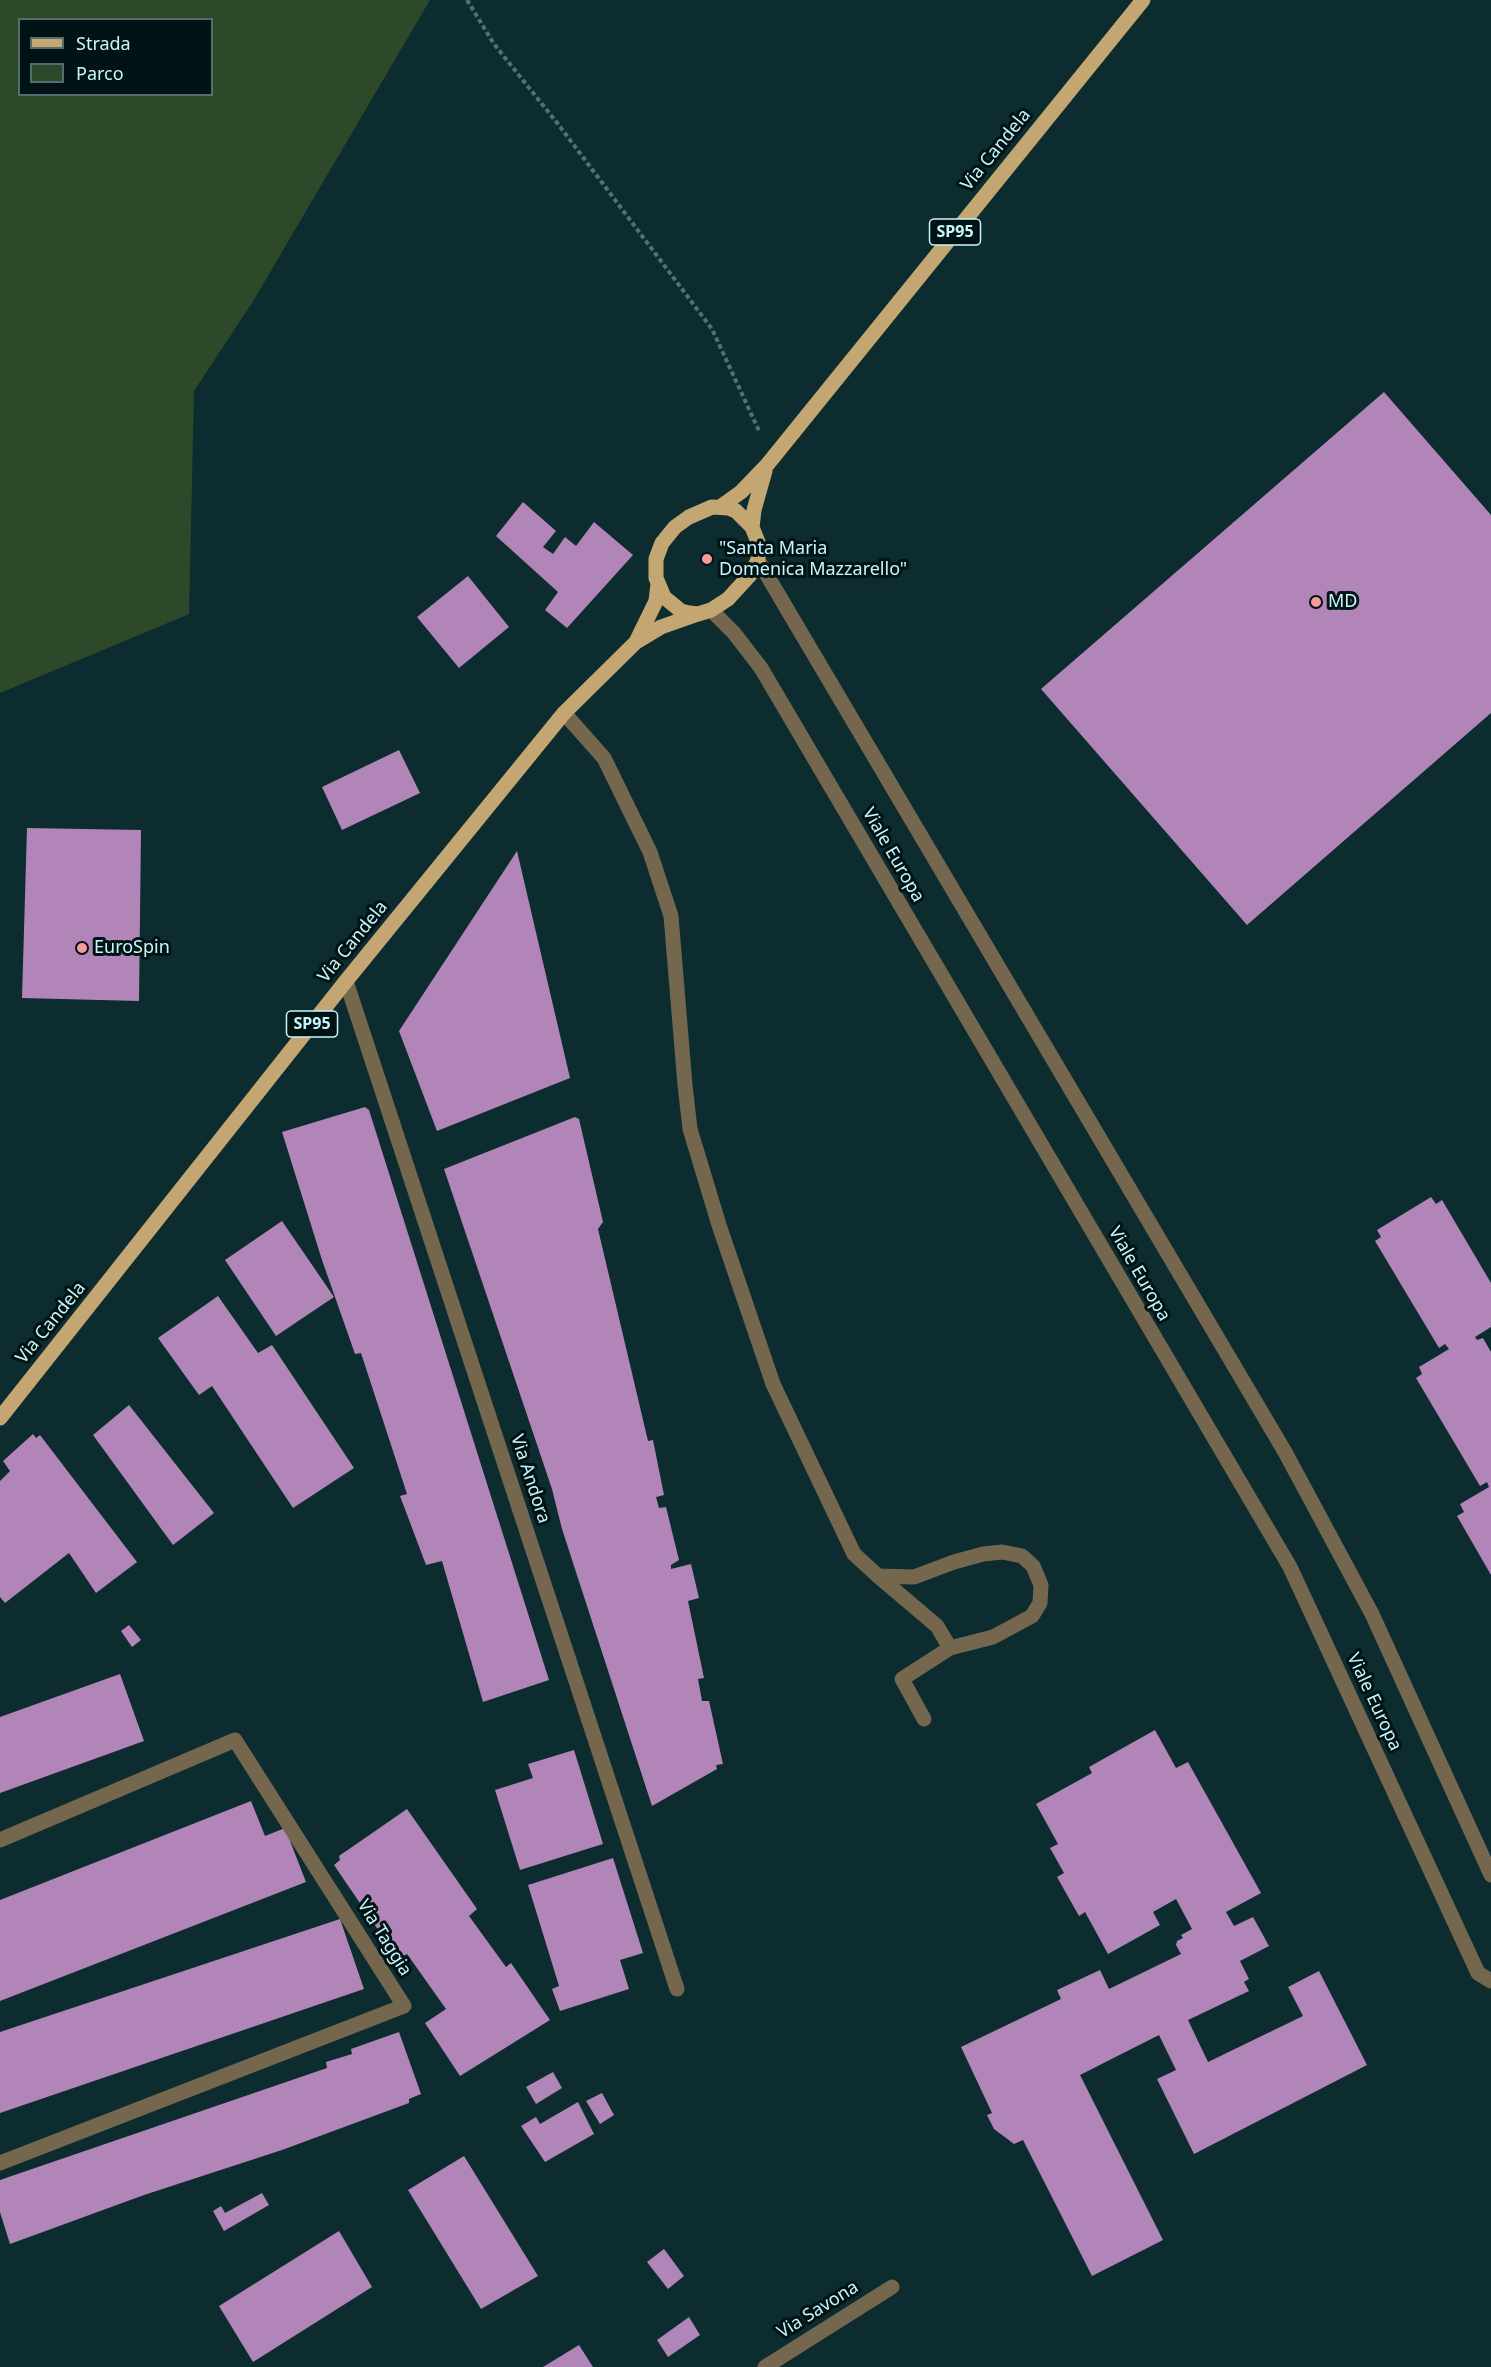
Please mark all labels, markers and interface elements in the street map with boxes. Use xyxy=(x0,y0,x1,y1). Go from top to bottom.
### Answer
legend xyxy=(18,18,213,96)
text: Strada xyxy=(76,31,131,55)
text: Parco xyxy=(76,61,124,85)
street label: Via Candela xyxy=(957,105,1035,195)
road number: SP95 xyxy=(930,219,980,245)
place label: "Santa Maria Domenica Mazzarello" xyxy=(719,538,907,580)
marker: "Santa Maria Domenica Mazzarello" xyxy=(700,552,714,566)
place label: MD xyxy=(1328,591,1357,613)
marker: MD xyxy=(1309,595,1323,609)
street label: Viale Europa xyxy=(857,804,929,906)
street label: Via Candela xyxy=(314,897,392,987)
place label: EuroSpin xyxy=(94,937,170,959)
marker: EuroSpin xyxy=(75,941,89,955)
road number: SP95 xyxy=(286,1011,338,1037)
street label: Viale Europa xyxy=(1103,1223,1175,1325)
street label: Via Candela xyxy=(12,1278,90,1368)
street label: Via Andora xyxy=(506,1432,554,1526)
street label: Viale Europa xyxy=(1342,1650,1406,1754)
street label: Via Taggia xyxy=(352,1896,416,1980)
street label: Via Savona xyxy=(773,2277,863,2343)

